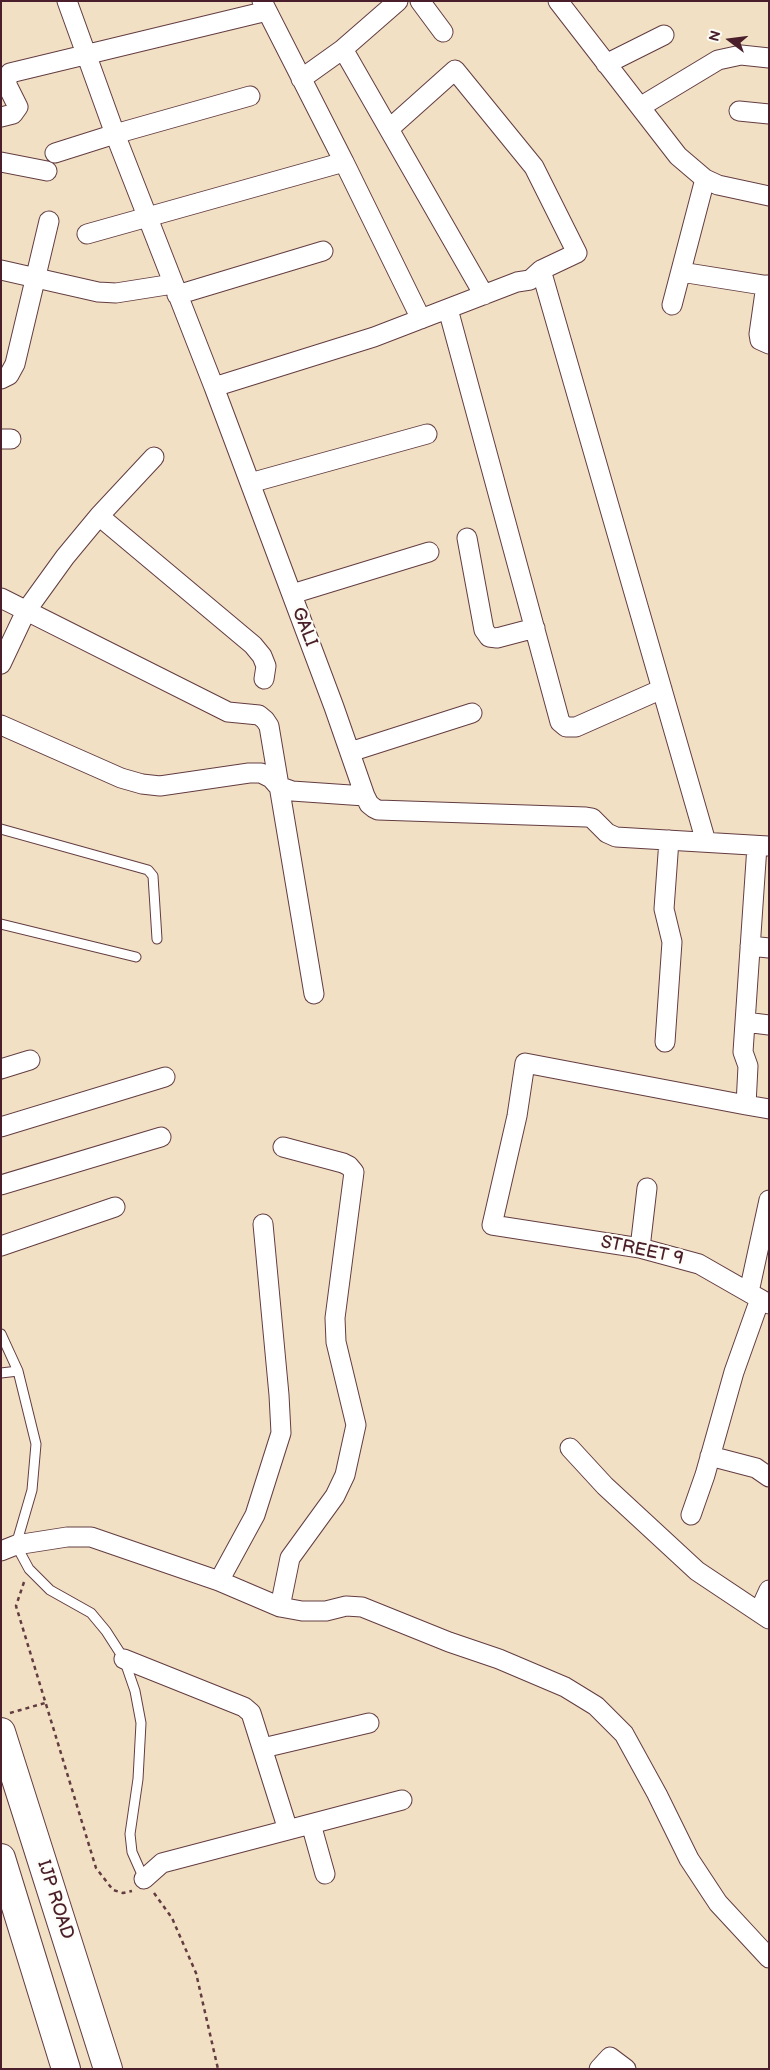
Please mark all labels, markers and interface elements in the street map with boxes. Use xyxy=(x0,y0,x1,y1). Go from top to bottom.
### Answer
north arrow xyxy=(705,15,755,65)
text: N xyxy=(705,29,725,43)
street label: GALI xyxy=(287,604,321,650)
street label: STREET 9 xyxy=(599,1232,685,1270)
street label: IJP ROAD xyxy=(32,1858,78,1942)

